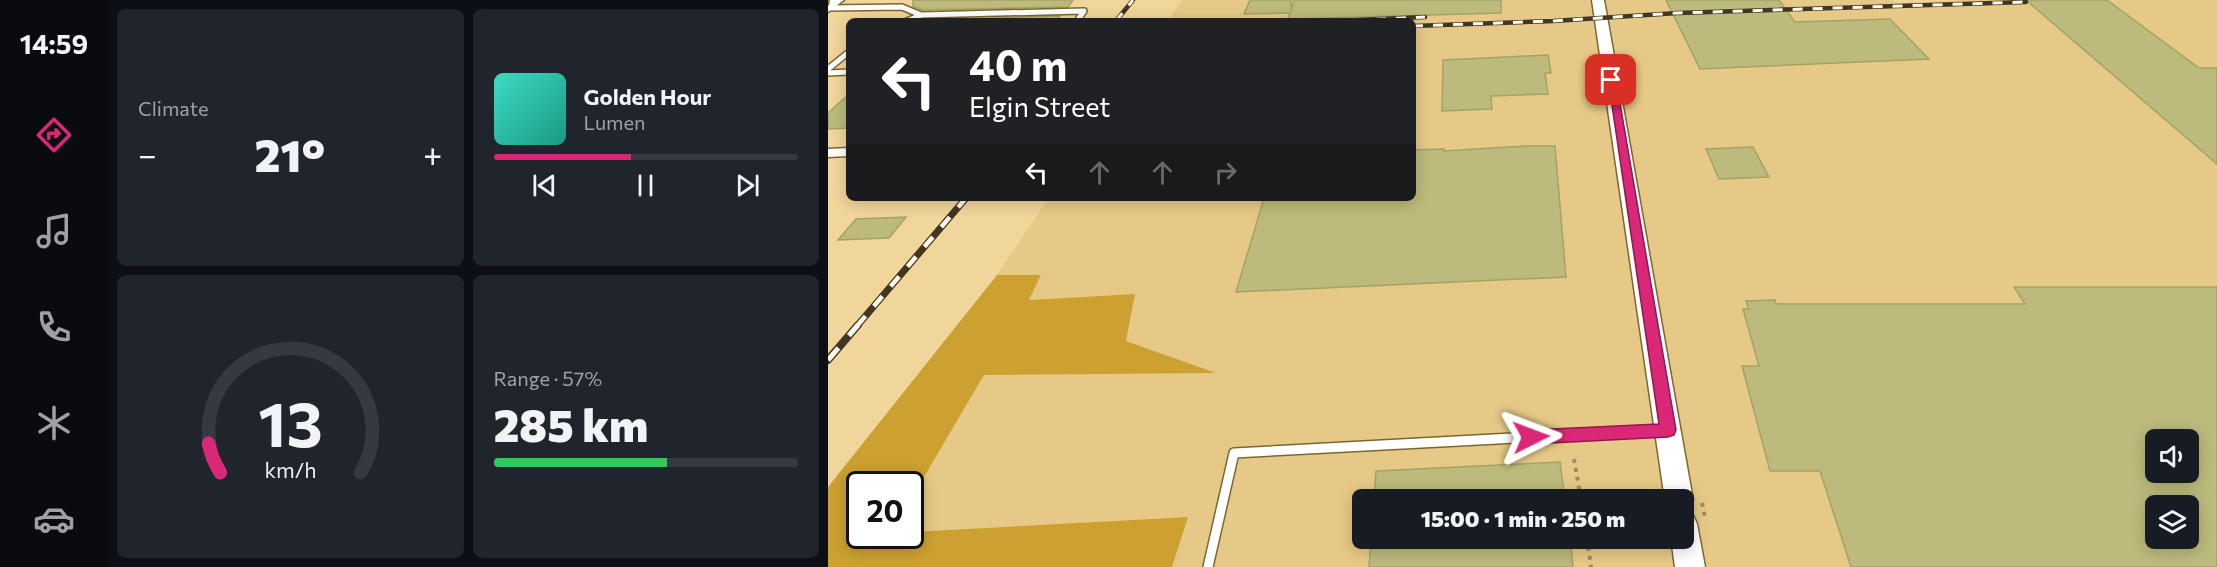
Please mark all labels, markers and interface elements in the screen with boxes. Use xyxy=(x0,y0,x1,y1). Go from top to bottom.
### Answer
text: 14:59 xyxy=(20,27,88,60)
text: 40 m xyxy=(969,38,1067,90)
icon: left xyxy=(870,42,948,120)
pin xyxy=(1585,54,1636,105)
icon: arrive xyxy=(1594,63,1627,96)
text: Golden Hour xyxy=(584,83,711,110)
text: Elgin Street xyxy=(969,90,1110,123)
text: Climate xyxy=(138,96,208,120)
text: Lumen xyxy=(584,110,646,134)
icon: directions xyxy=(33,114,75,156)
text: 21° xyxy=(255,126,325,181)
text: − xyxy=(138,133,157,174)
text: + xyxy=(423,133,443,174)
icon: left xyxy=(1020,156,1053,189)
icon: ahead xyxy=(1083,156,1116,189)
icon: ahead xyxy=(1146,156,1179,189)
icon: right xyxy=(1209,156,1242,189)
icon: previous xyxy=(528,169,561,202)
icon: pause xyxy=(629,169,662,202)
icon: next xyxy=(731,169,764,202)
icon: music xyxy=(33,210,75,252)
icon: phone xyxy=(33,306,75,348)
text: Range · 57% xyxy=(494,366,602,390)
text: 13 xyxy=(258,384,323,460)
text: 285 km xyxy=(494,396,648,451)
icon: climate xyxy=(33,402,75,444)
position arrow xyxy=(1499,405,1563,469)
map controls xyxy=(2145,429,2199,549)
button: sound xyxy=(2145,429,2199,483)
text: km/h xyxy=(264,457,316,483)
speed limit sign: 20 xyxy=(846,471,924,549)
button: layers xyxy=(2145,495,2199,549)
icon: car xyxy=(33,498,75,540)
text: 15:00 · 1 min · 250 m xyxy=(1421,505,1625,532)

